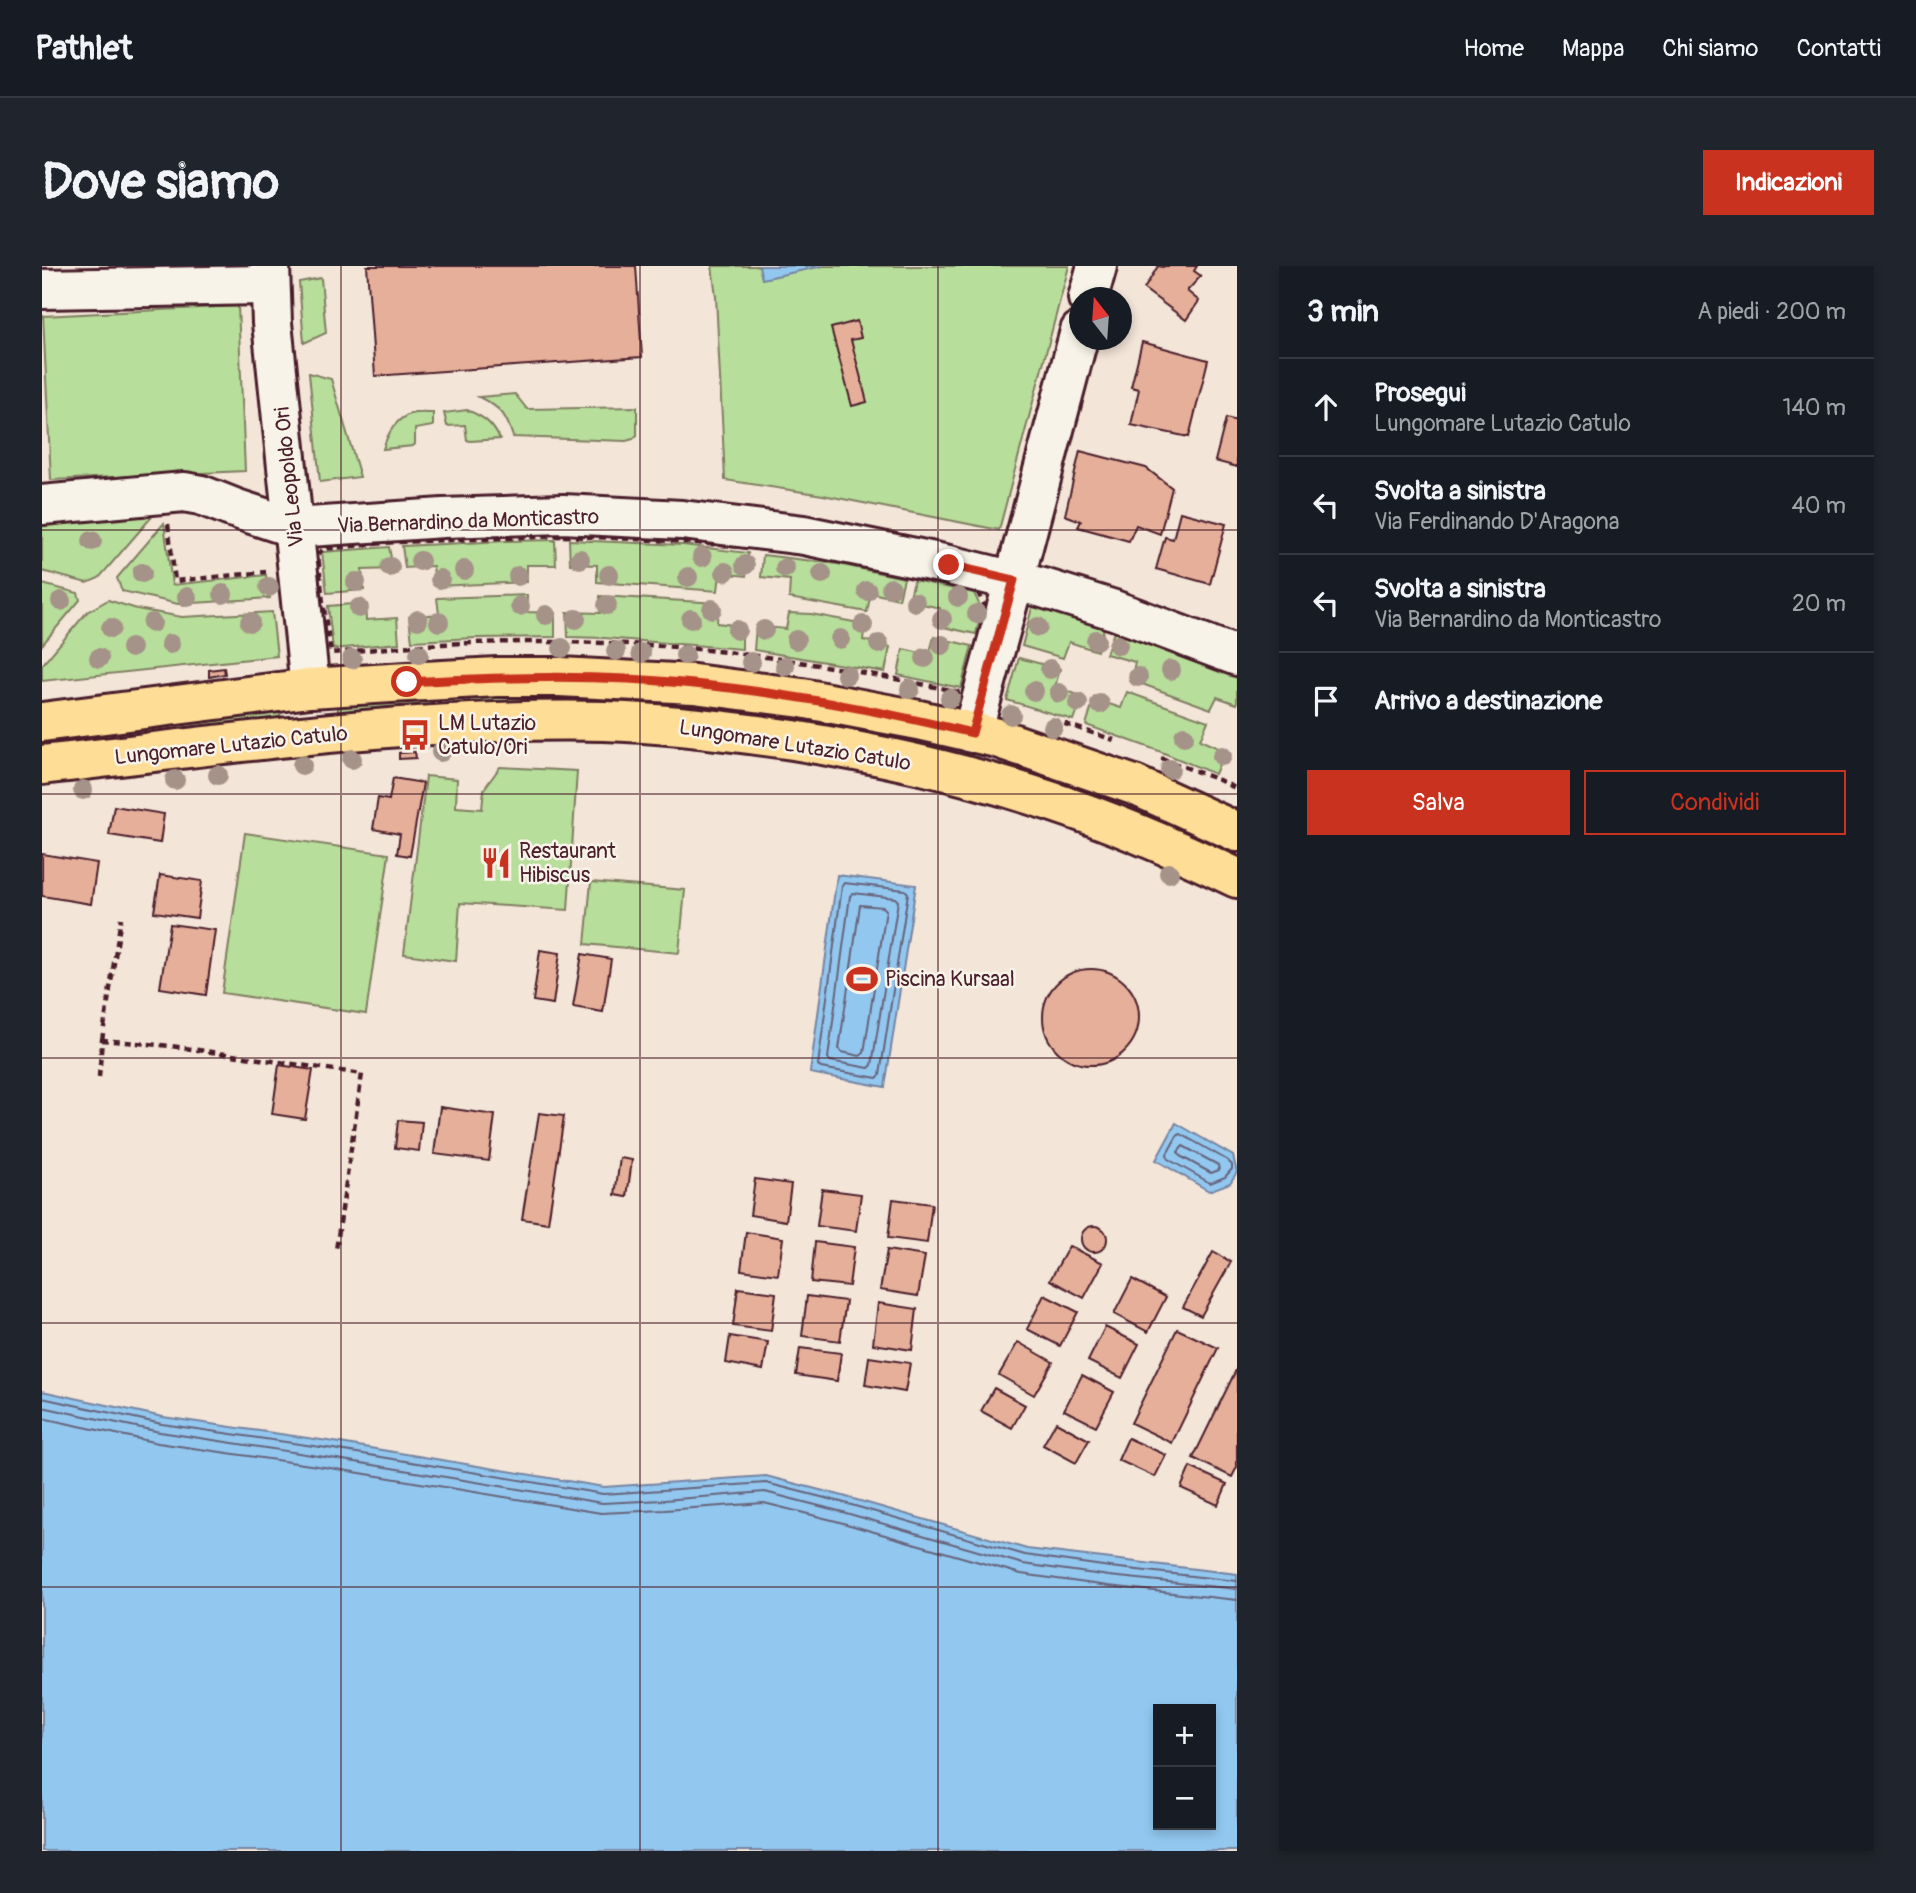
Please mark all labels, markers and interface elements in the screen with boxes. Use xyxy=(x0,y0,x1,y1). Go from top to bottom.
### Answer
text: Pathlet xyxy=(35,28,132,69)
text: Home xyxy=(1464,34,1524,63)
text: Mappa xyxy=(1562,34,1624,63)
text: Chi siamo xyxy=(1662,34,1758,63)
text: Contatti xyxy=(1796,34,1881,63)
button: Indicazioni xyxy=(1703,150,1874,215)
text: Dove siamo xyxy=(42,152,279,213)
north arrow xyxy=(1069,287,1132,350)
text: 3 min xyxy=(1307,293,1379,330)
text: A piedi · 200 m xyxy=(1697,297,1846,326)
text: Prosegui xyxy=(1374,377,1466,409)
icon: ahead xyxy=(1307,388,1345,426)
text: 140 m xyxy=(1783,393,1846,422)
street label: Via Leopoldo Ori xyxy=(269,405,310,548)
text: Lungomare Lutazio Catulo xyxy=(1374,409,1631,438)
text: Svolta a sinistra xyxy=(1374,475,1546,507)
icon: left xyxy=(1307,486,1345,524)
text: 40 m xyxy=(1792,491,1846,520)
street label: Via Bernardino da Monticastro xyxy=(336,503,600,540)
text: Via Ferdinando D'Aragona xyxy=(1374,507,1619,536)
route end xyxy=(933,549,964,580)
text: Svolta a sinistra xyxy=(1374,573,1546,605)
icon: left xyxy=(1307,584,1345,622)
text: 20 m xyxy=(1792,589,1846,618)
text: Via Bernardino da Monticastro xyxy=(1374,605,1661,634)
route start xyxy=(391,666,422,697)
icon: arrive xyxy=(1307,682,1345,720)
text: Arrivo a destinazione xyxy=(1374,685,1602,717)
place label: LM Lutazio Catulo/Ori xyxy=(438,710,536,761)
street label: Lungomare Lutazio Catulo xyxy=(677,714,913,777)
bus stop icon: LM Lutazio Catulo/Ori xyxy=(398,718,432,752)
street label: Lungomare Lutazio Catulo xyxy=(113,720,349,771)
button: Salva xyxy=(1307,770,1570,835)
button: Condividi xyxy=(1584,770,1846,835)
place label: Restaurant Hibiscus xyxy=(519,838,617,889)
restaurant icon: Restaurant Hibiscus xyxy=(479,846,513,880)
sports icon: Piscina Kursaal xyxy=(845,962,879,996)
place label: Piscina Kursaal xyxy=(885,966,1015,993)
map controls xyxy=(1153,1704,1216,1830)
button: + xyxy=(1153,1704,1216,1767)
button: − xyxy=(1153,1767,1216,1830)

